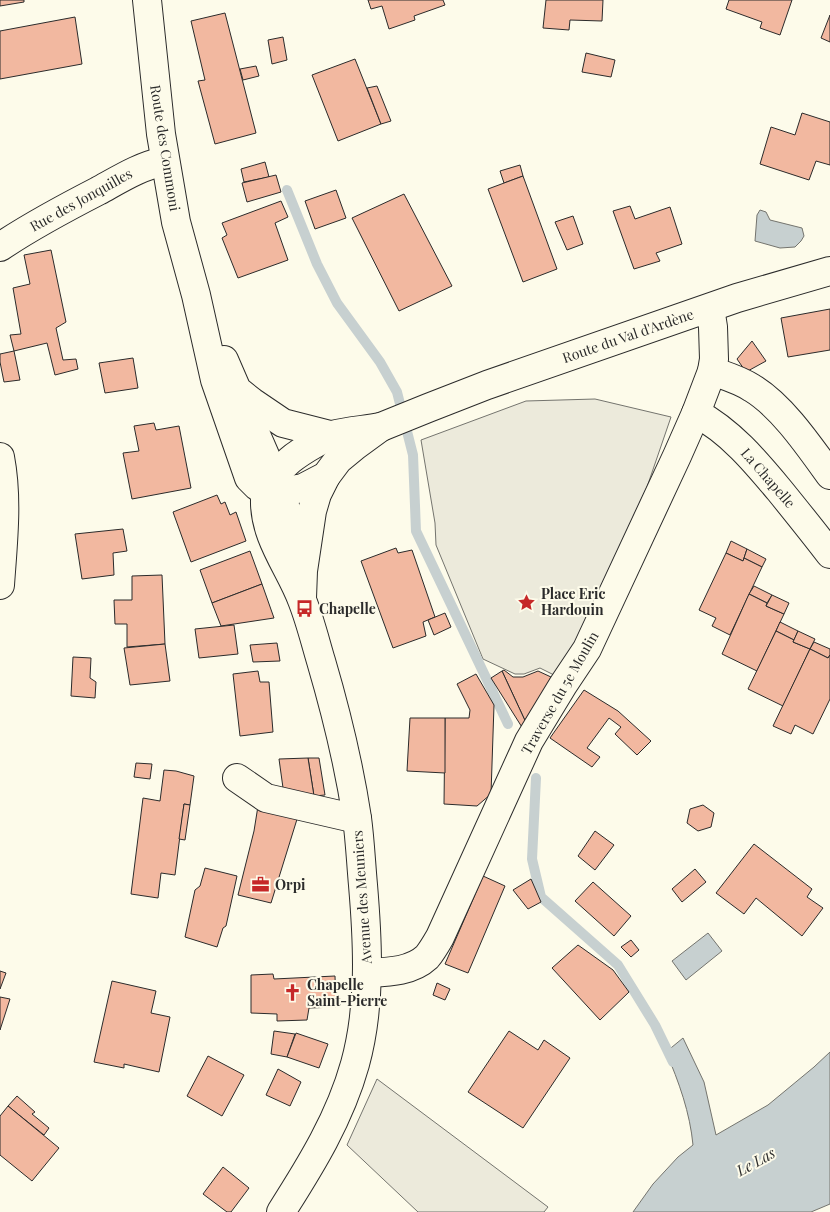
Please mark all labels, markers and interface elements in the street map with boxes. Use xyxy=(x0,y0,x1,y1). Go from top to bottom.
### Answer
street label: Route des Commoni xyxy=(146,83,185,212)
street label: Rue des Jonquilles xyxy=(26,164,135,236)
street label: Route du Val d'Ardène xyxy=(560,304,696,367)
street label: La Chapelle xyxy=(737,444,800,512)
place label: Place Eric Hardouin xyxy=(541,584,606,619)
place icon: Place Eric Hardouin xyxy=(517,592,537,612)
bus stop icon: Chapelle xyxy=(295,599,315,619)
place label: Chapelle xyxy=(319,599,376,618)
street label: Traverse du 5e Moulin xyxy=(517,627,603,758)
street label: Avenue des Meuniers xyxy=(347,830,376,965)
office icon: Orpi xyxy=(251,875,271,895)
place label: Orpi xyxy=(275,875,306,894)
place label: Chapelle Saint-Pierre xyxy=(307,975,387,1010)
church icon: Chapelle Saint-Pierre xyxy=(283,983,303,1003)
water label: Le Las xyxy=(732,1142,779,1180)

